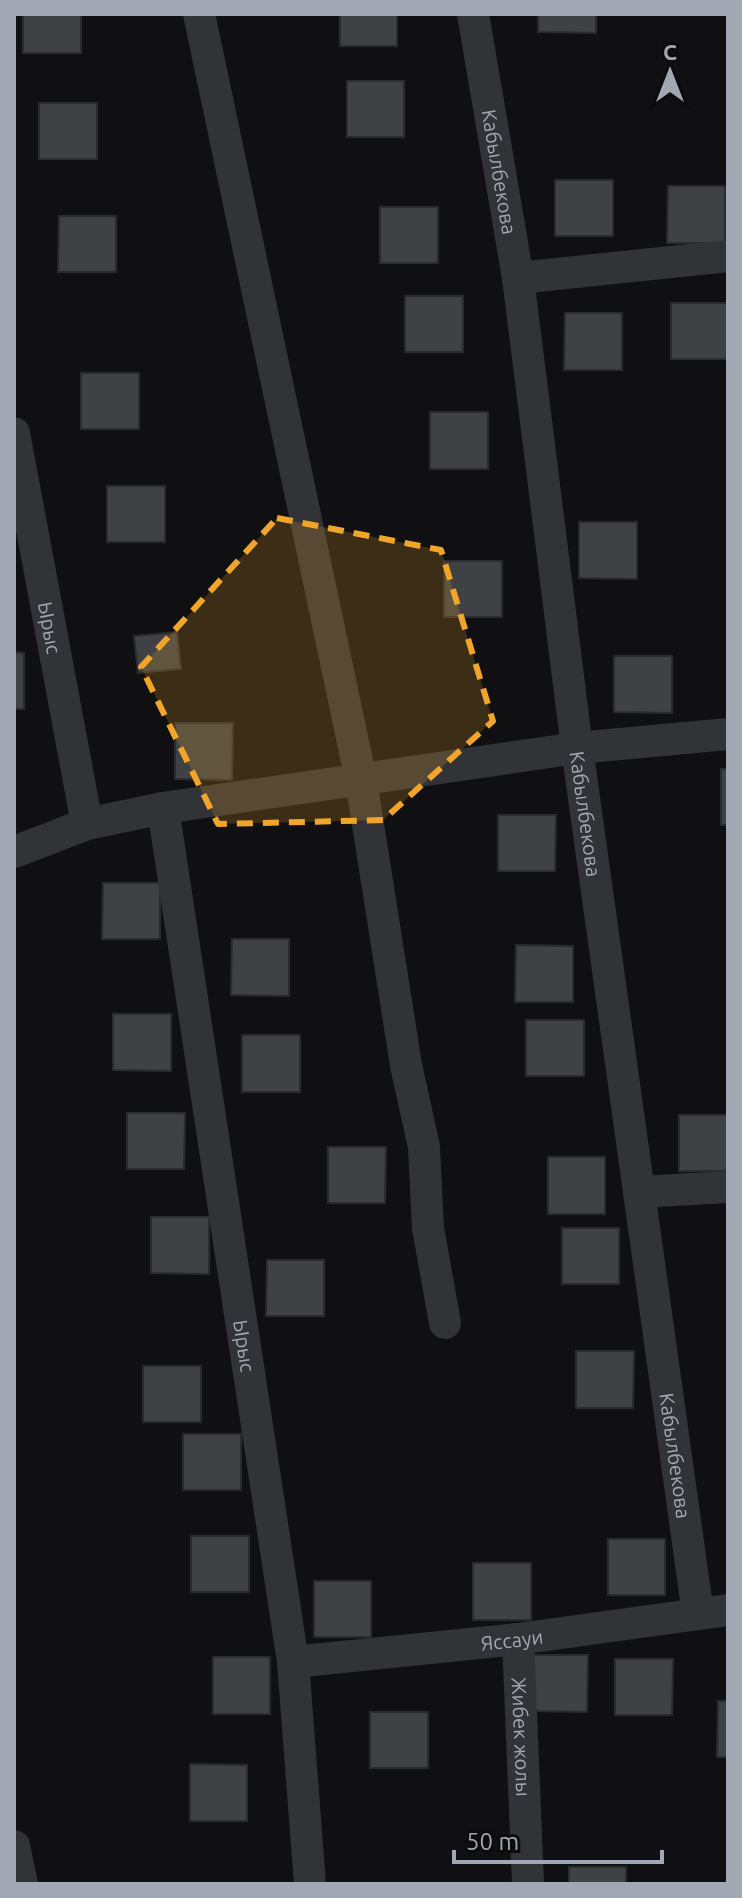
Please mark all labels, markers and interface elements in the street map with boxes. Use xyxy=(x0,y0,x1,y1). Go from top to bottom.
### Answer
north arrow xyxy=(630,32,710,112)
text: С xyxy=(663,39,677,64)
street label: Кабылбекова xyxy=(478,107,522,236)
street label: Ырыс xyxy=(34,600,66,656)
street label: Кабылбекова xyxy=(566,750,606,878)
street label: Ырыс xyxy=(230,1318,260,1374)
street label: Кабылбекова xyxy=(656,1391,696,1520)
street label: Яссауи xyxy=(479,1624,545,1654)
street label: Жибек жолы xyxy=(508,1677,536,1797)
scale bar xyxy=(454,1814,662,1864)
text: 50 m xyxy=(466,1828,519,1855)

